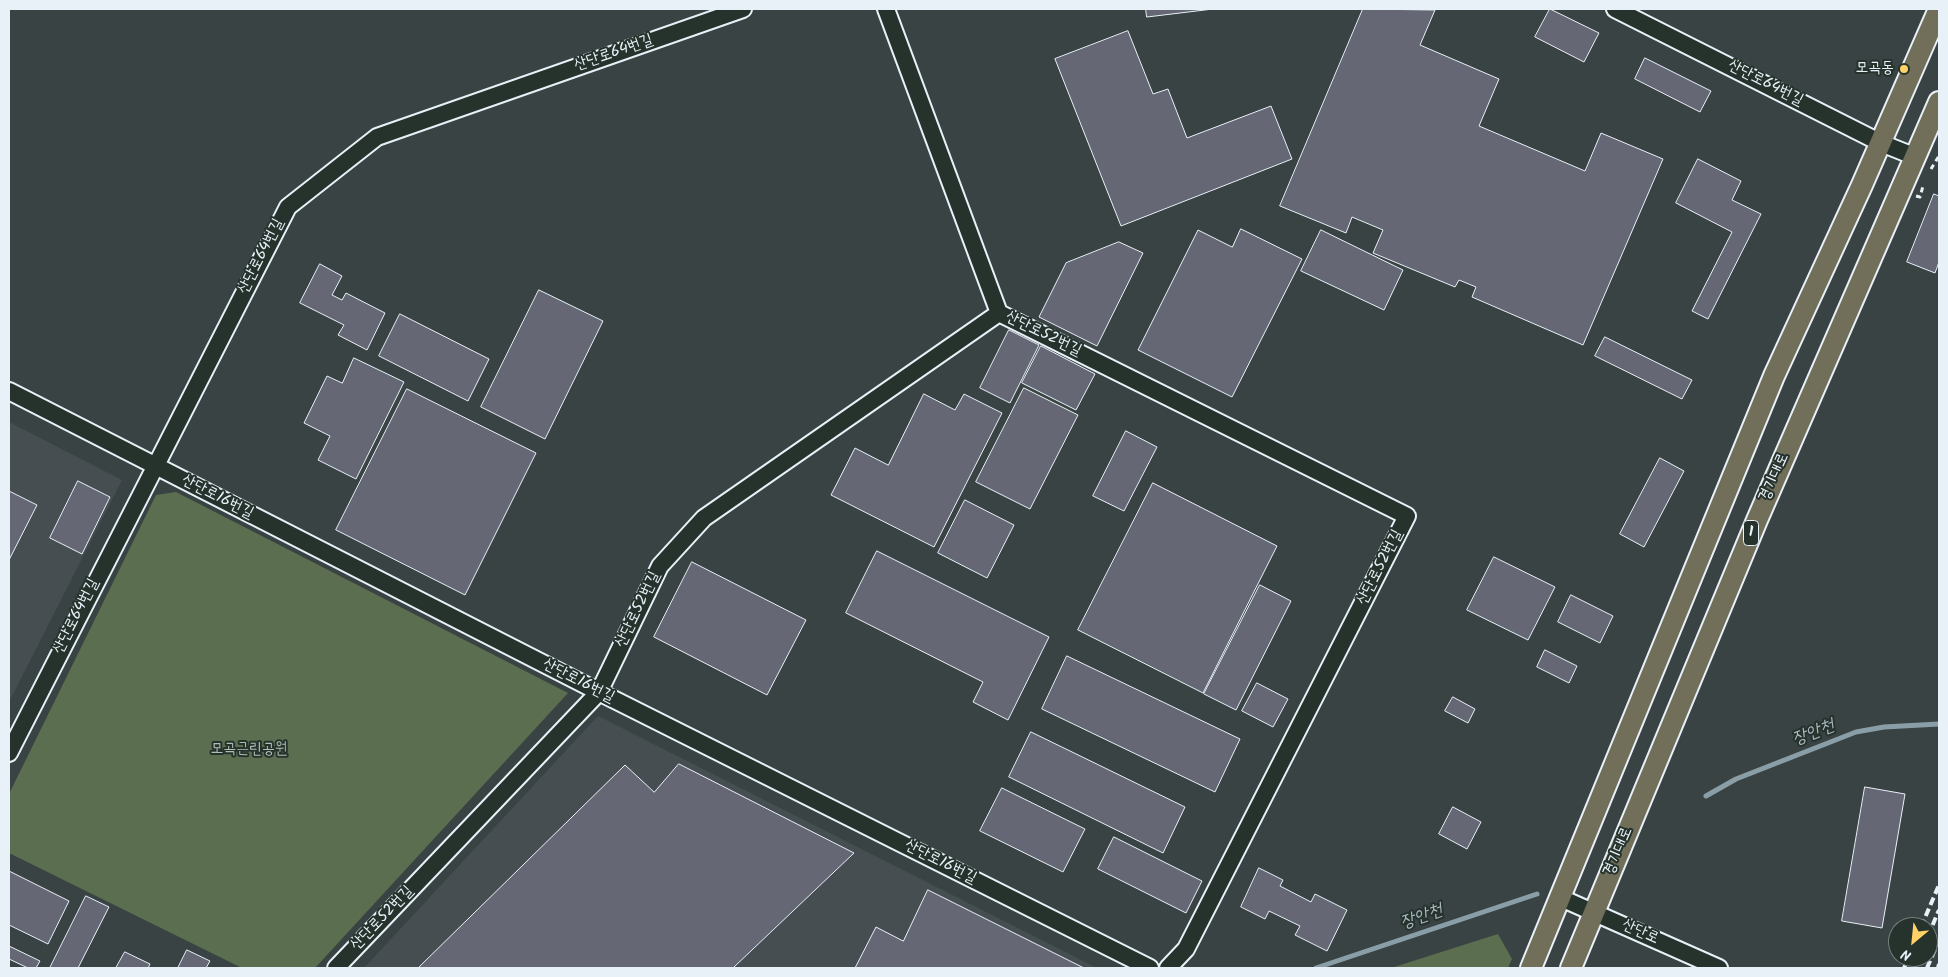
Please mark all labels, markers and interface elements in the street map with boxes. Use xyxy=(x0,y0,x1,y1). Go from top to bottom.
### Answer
street label: 산단로64번길 xyxy=(572,32,656,76)
street label: 산단로64번길 xyxy=(1724,57,1806,111)
place label: 모곡동 xyxy=(1855,59,1894,79)
marker: 모곡동 xyxy=(1898,63,1910,75)
street label: 산단로64번길 xyxy=(235,216,289,298)
street label: 산단로52번길 xyxy=(1002,308,1084,362)
street label: 경기대로 xyxy=(1756,451,1794,505)
street label: 산단로16번길 xyxy=(178,472,256,524)
road number: 1 xyxy=(1744,520,1758,546)
street label: 산단로52번길 xyxy=(1354,527,1408,609)
street label: 산단로52번길 xyxy=(612,569,666,651)
street label: 산단로64번길 xyxy=(50,576,104,658)
street label: 산단로16번길 xyxy=(539,656,617,708)
water label: 장안천 xyxy=(1790,716,1838,752)
park label: 모곡근린공원 xyxy=(210,740,288,760)
street label: 경기대로 xyxy=(1600,825,1638,879)
street label: 산단로16번길 xyxy=(901,837,979,889)
street label: 산단로52번길 xyxy=(348,883,418,955)
water label: 장안천 xyxy=(1398,901,1446,935)
street label: 산단로 xyxy=(1618,916,1662,950)
north arrow xyxy=(1888,917,1938,967)
text: N xyxy=(1897,943,1915,966)

